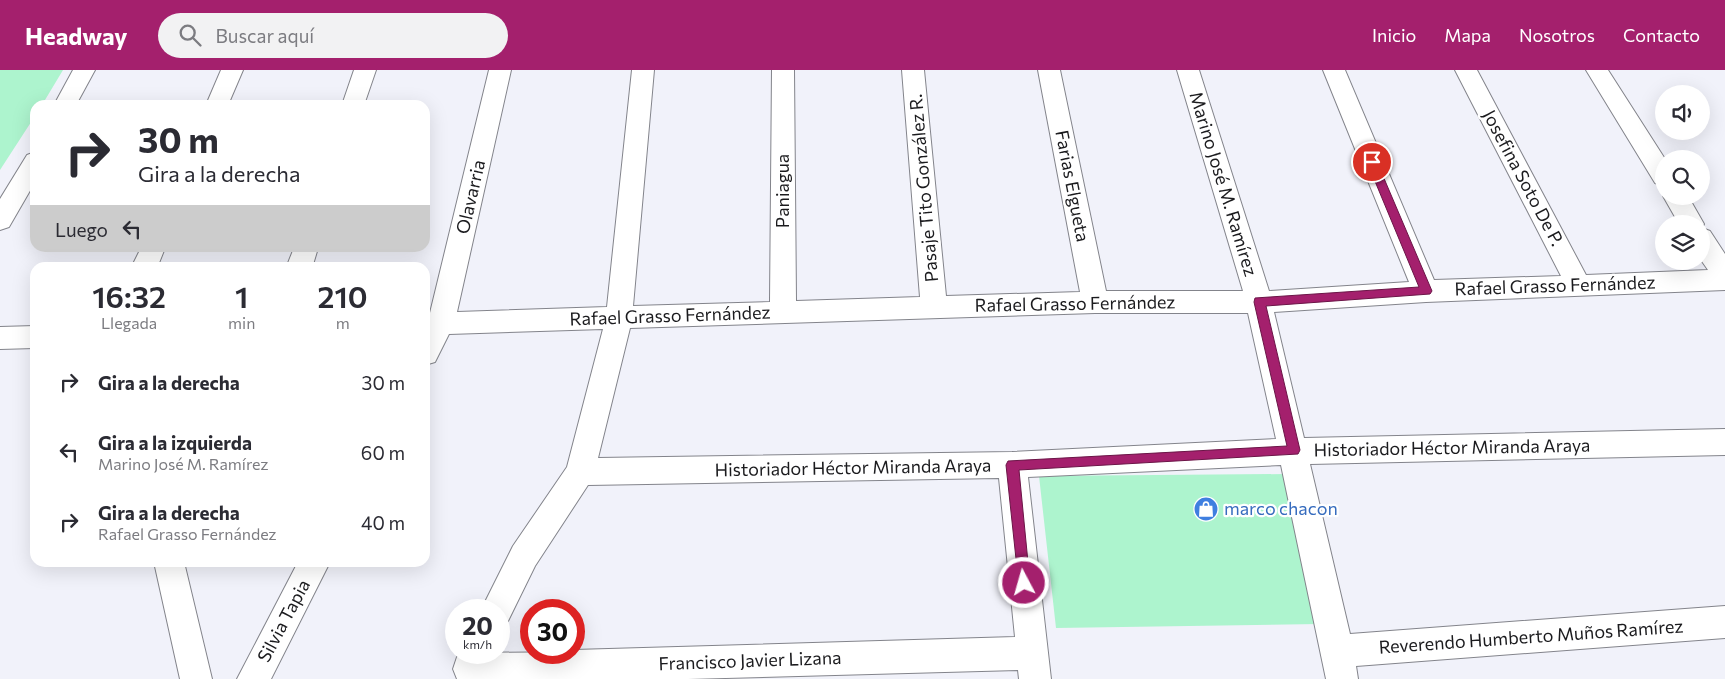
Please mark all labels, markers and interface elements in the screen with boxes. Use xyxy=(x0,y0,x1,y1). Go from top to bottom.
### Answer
search box xyxy=(158,13,508,58)
text: Headway xyxy=(25,21,128,50)
icon: search xyxy=(176,21,204,49)
text: Buscar aquí xyxy=(216,24,314,47)
text: Inicio xyxy=(1372,24,1416,46)
text: Mapa xyxy=(1444,24,1491,46)
text: Nosotros xyxy=(1519,24,1595,46)
text: Contacto xyxy=(1623,24,1700,46)
map controls xyxy=(1655,85,1710,270)
button: sound xyxy=(1655,85,1710,140)
street label: Marino José M. Ramírez xyxy=(1185,89,1263,279)
street label: Pasaje Tito González R. xyxy=(904,93,942,283)
street label: Josefina Soto De P. xyxy=(1479,106,1569,249)
text: 30 m xyxy=(138,117,219,160)
icon: right xyxy=(55,120,120,185)
street label: Farias Elgueta xyxy=(1051,128,1095,244)
pin xyxy=(1351,141,1393,183)
icon: arrive xyxy=(1358,148,1386,176)
button: search xyxy=(1655,150,1710,205)
street label: Paniagua xyxy=(771,154,793,228)
street label: Olavarria xyxy=(451,158,489,236)
text: Gira a la derecha xyxy=(138,160,300,187)
icon: left xyxy=(118,215,146,243)
button: layers xyxy=(1655,215,1710,270)
text: Luego xyxy=(55,218,108,241)
street label: Rafael Grasso Fernández xyxy=(1454,271,1656,299)
text: 16:32 xyxy=(92,277,166,314)
text: 1 xyxy=(235,277,248,314)
text: 210 xyxy=(318,277,368,314)
street label: Rafael Grasso Fernández xyxy=(974,290,1176,316)
street label: Rafael Grasso Fernández xyxy=(569,301,771,329)
text: Llegada xyxy=(101,313,157,332)
text: min xyxy=(228,313,255,332)
text: m xyxy=(336,313,350,332)
icon: right xyxy=(55,368,83,396)
text: Gira a la derecha xyxy=(98,371,240,394)
text: 30 m xyxy=(362,371,405,394)
text: Gira a la izquierda xyxy=(98,431,252,454)
street label: Historiador Héctor Miranda Araya xyxy=(1313,434,1591,460)
icon: left xyxy=(55,438,83,466)
text: 60 m xyxy=(361,441,405,464)
text: Marino José M. Ramírez xyxy=(98,454,268,473)
street label: Historiador Héctor Miranda Araya xyxy=(714,454,992,480)
shop icon: marco chacon xyxy=(1193,496,1219,522)
place label: marco chacon xyxy=(1224,497,1338,519)
text: Gira a la derecha xyxy=(98,501,240,524)
icon: right xyxy=(55,508,83,536)
text: 40 m xyxy=(361,511,405,534)
text: Rafael Grasso Fernández xyxy=(98,524,277,543)
position arrow xyxy=(997,556,1049,608)
street label: Silvia Tapia xyxy=(252,575,314,666)
speed limit sign: 30 xyxy=(520,599,585,664)
text: 20 xyxy=(462,610,493,640)
street label: Reverendo Humberto Muños Ramírez xyxy=(1378,614,1684,658)
text: km/h xyxy=(463,637,492,651)
street label: Francisco Javier Lizana xyxy=(658,646,842,674)

